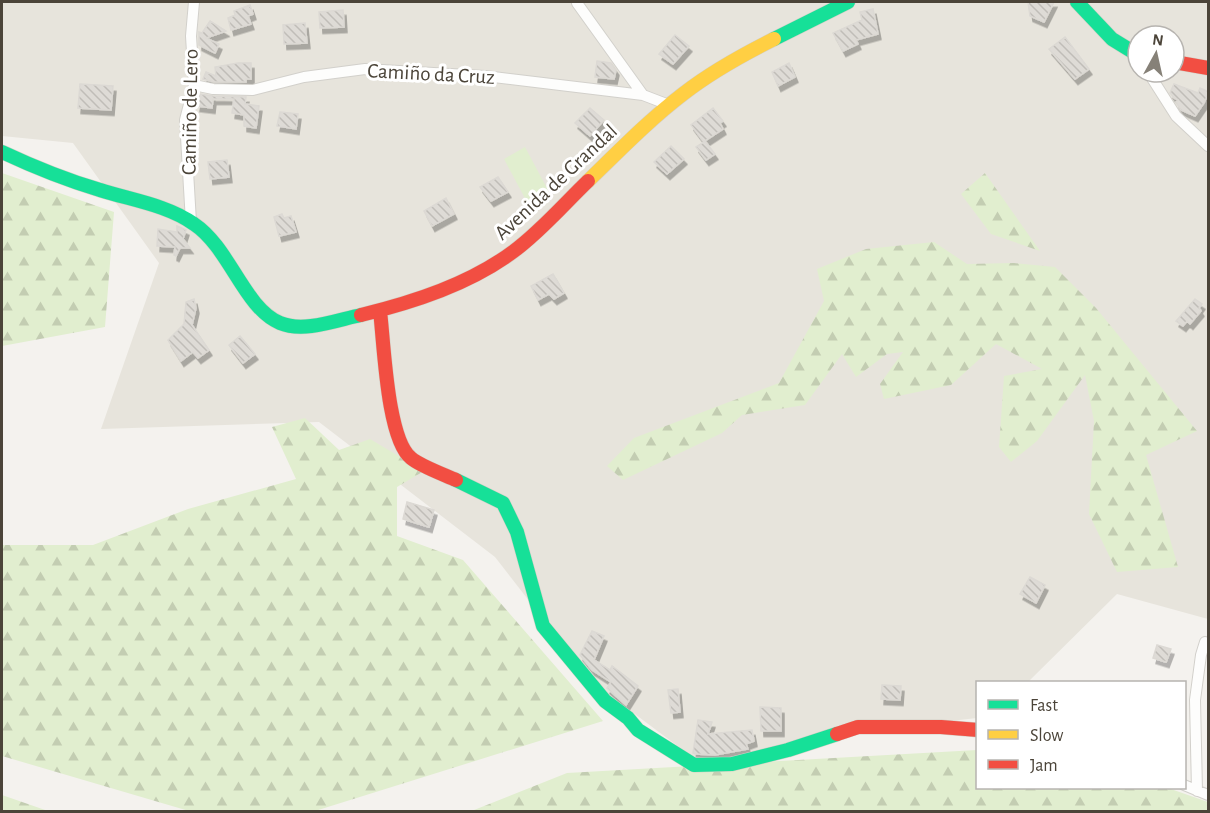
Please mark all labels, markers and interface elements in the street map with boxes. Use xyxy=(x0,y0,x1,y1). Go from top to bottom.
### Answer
north arrow xyxy=(1126,24,1186,84)
text: N xyxy=(1151,31,1165,49)
street label: Camiño de Lero xyxy=(178,49,202,175)
street label: Camiño da Cruz xyxy=(367,60,495,88)
street label: Avenida de Grandal xyxy=(491,120,621,244)
legend xyxy=(976,681,1186,789)
text: Fast xyxy=(1030,697,1058,715)
text: Slow xyxy=(1030,727,1063,745)
text: Jam xyxy=(1030,757,1058,775)

